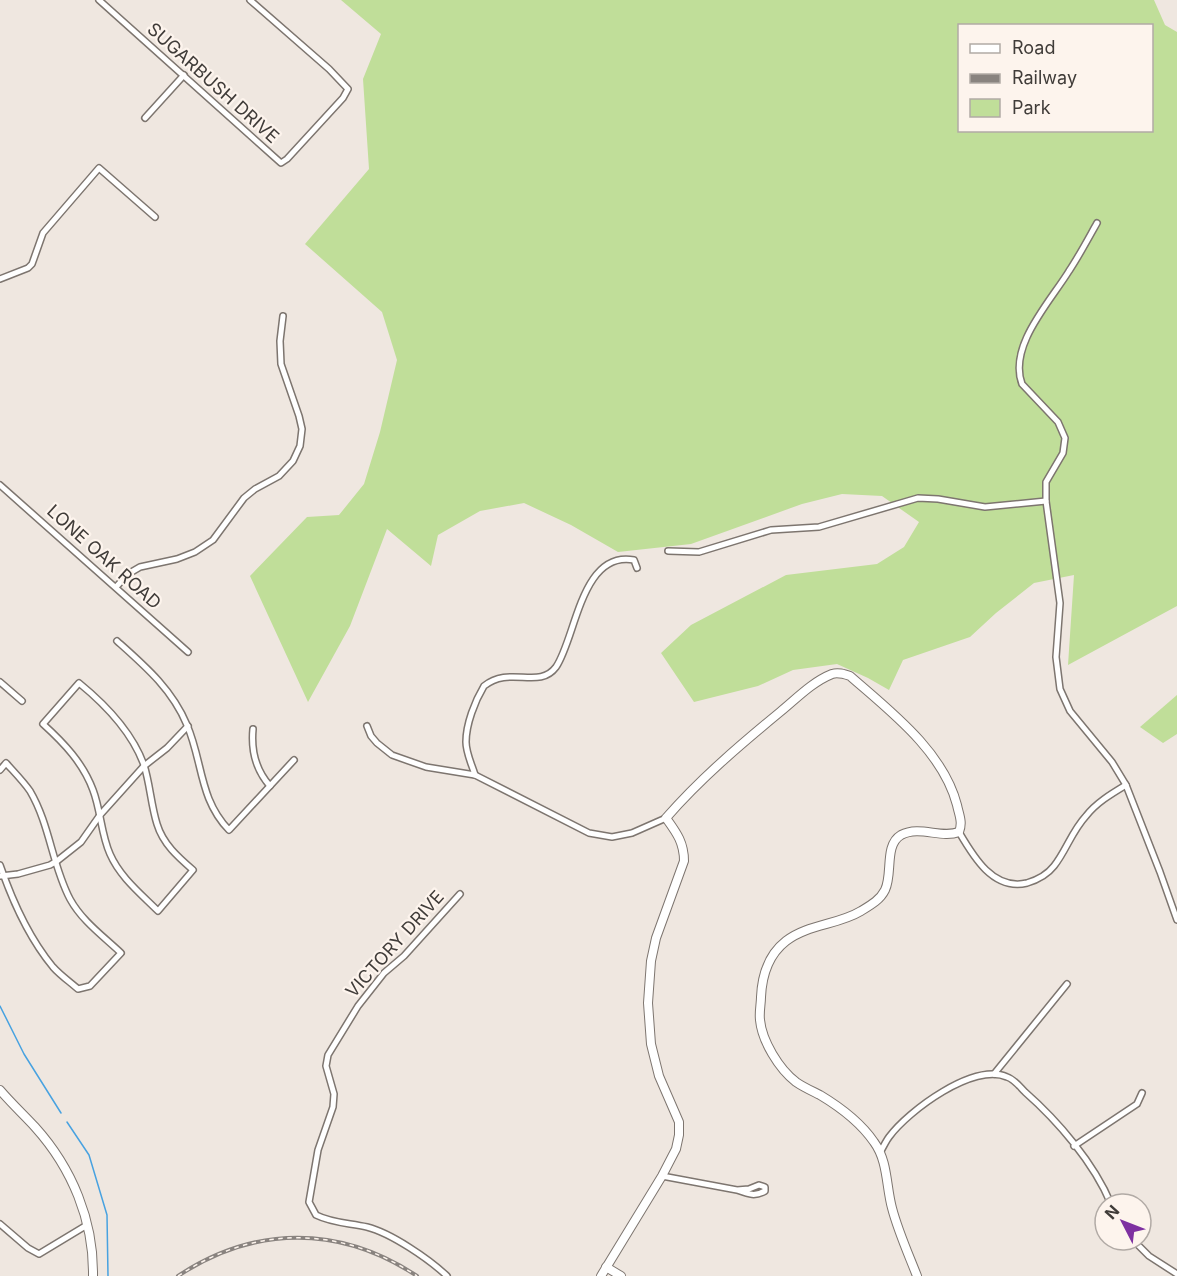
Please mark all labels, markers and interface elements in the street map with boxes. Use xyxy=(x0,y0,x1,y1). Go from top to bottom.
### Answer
street label: SUGARBUSH DRIVE xyxy=(143,18,283,147)
legend xyxy=(958,24,1153,132)
text: Road xyxy=(1012,37,1055,58)
text: Railway xyxy=(1012,67,1077,88)
text: Park xyxy=(1012,97,1051,118)
street label: LONE OAK ROAD xyxy=(43,500,166,613)
street label: VICTORY DRIVE xyxy=(341,886,448,1001)
north arrow xyxy=(1093,1192,1153,1252)
text: N xyxy=(1100,1201,1123,1223)

